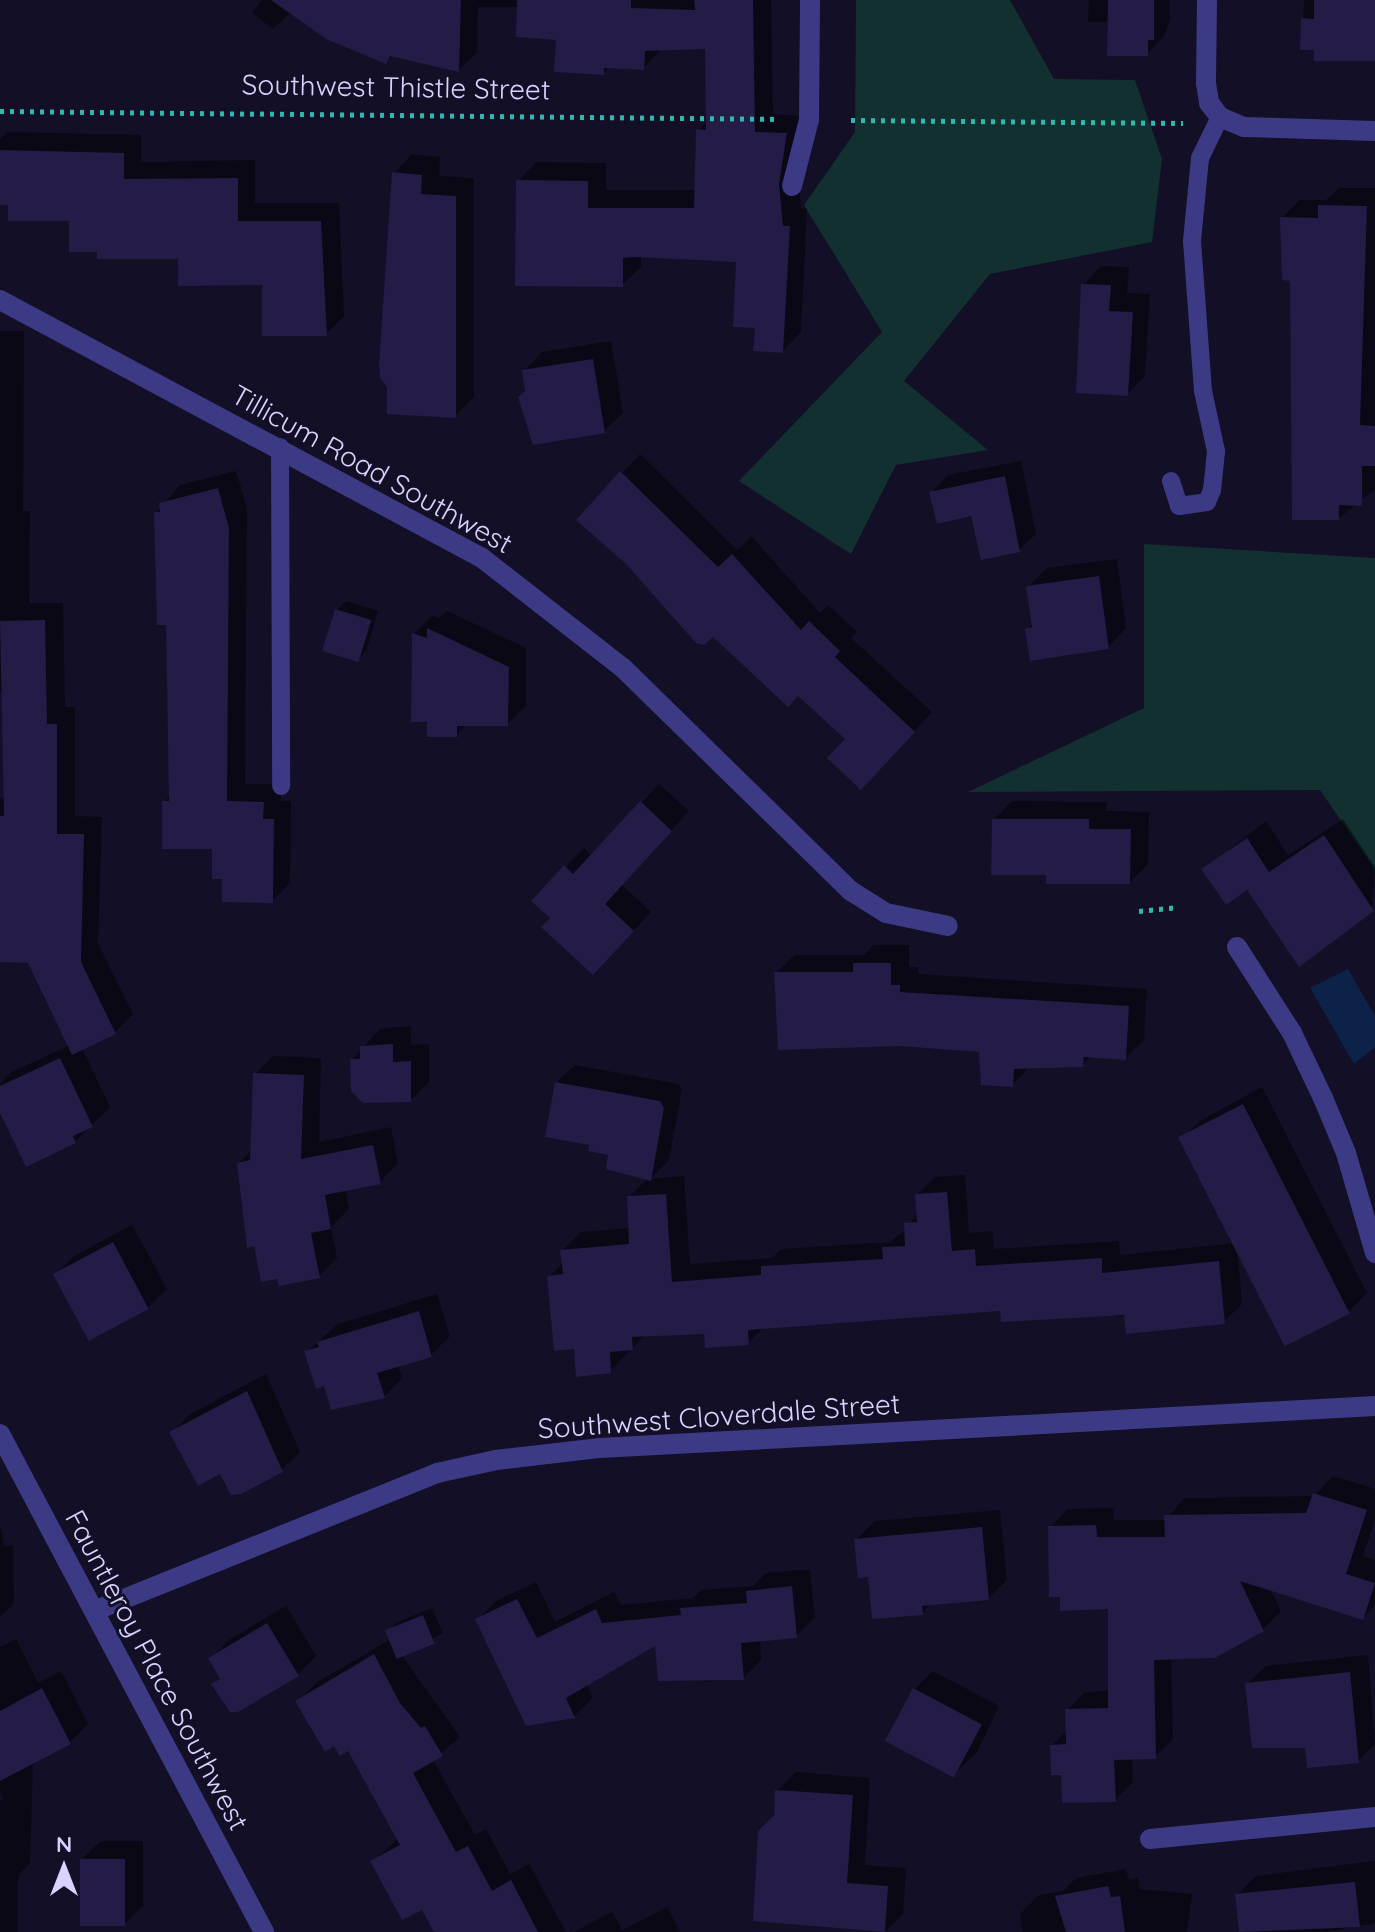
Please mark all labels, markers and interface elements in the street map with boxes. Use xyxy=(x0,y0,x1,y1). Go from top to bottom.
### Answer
street label: Southwest Thistle Street xyxy=(241,68,551,106)
street label: Tillicum Road Southwest xyxy=(226,378,518,560)
street label: Southwest Cloverdale Street xyxy=(537,1387,901,1445)
street label: Fauntleroy Place Southwest xyxy=(58,1504,256,1836)
north arrow xyxy=(24,1828,104,1908)
text: N xyxy=(56,1830,72,1858)

